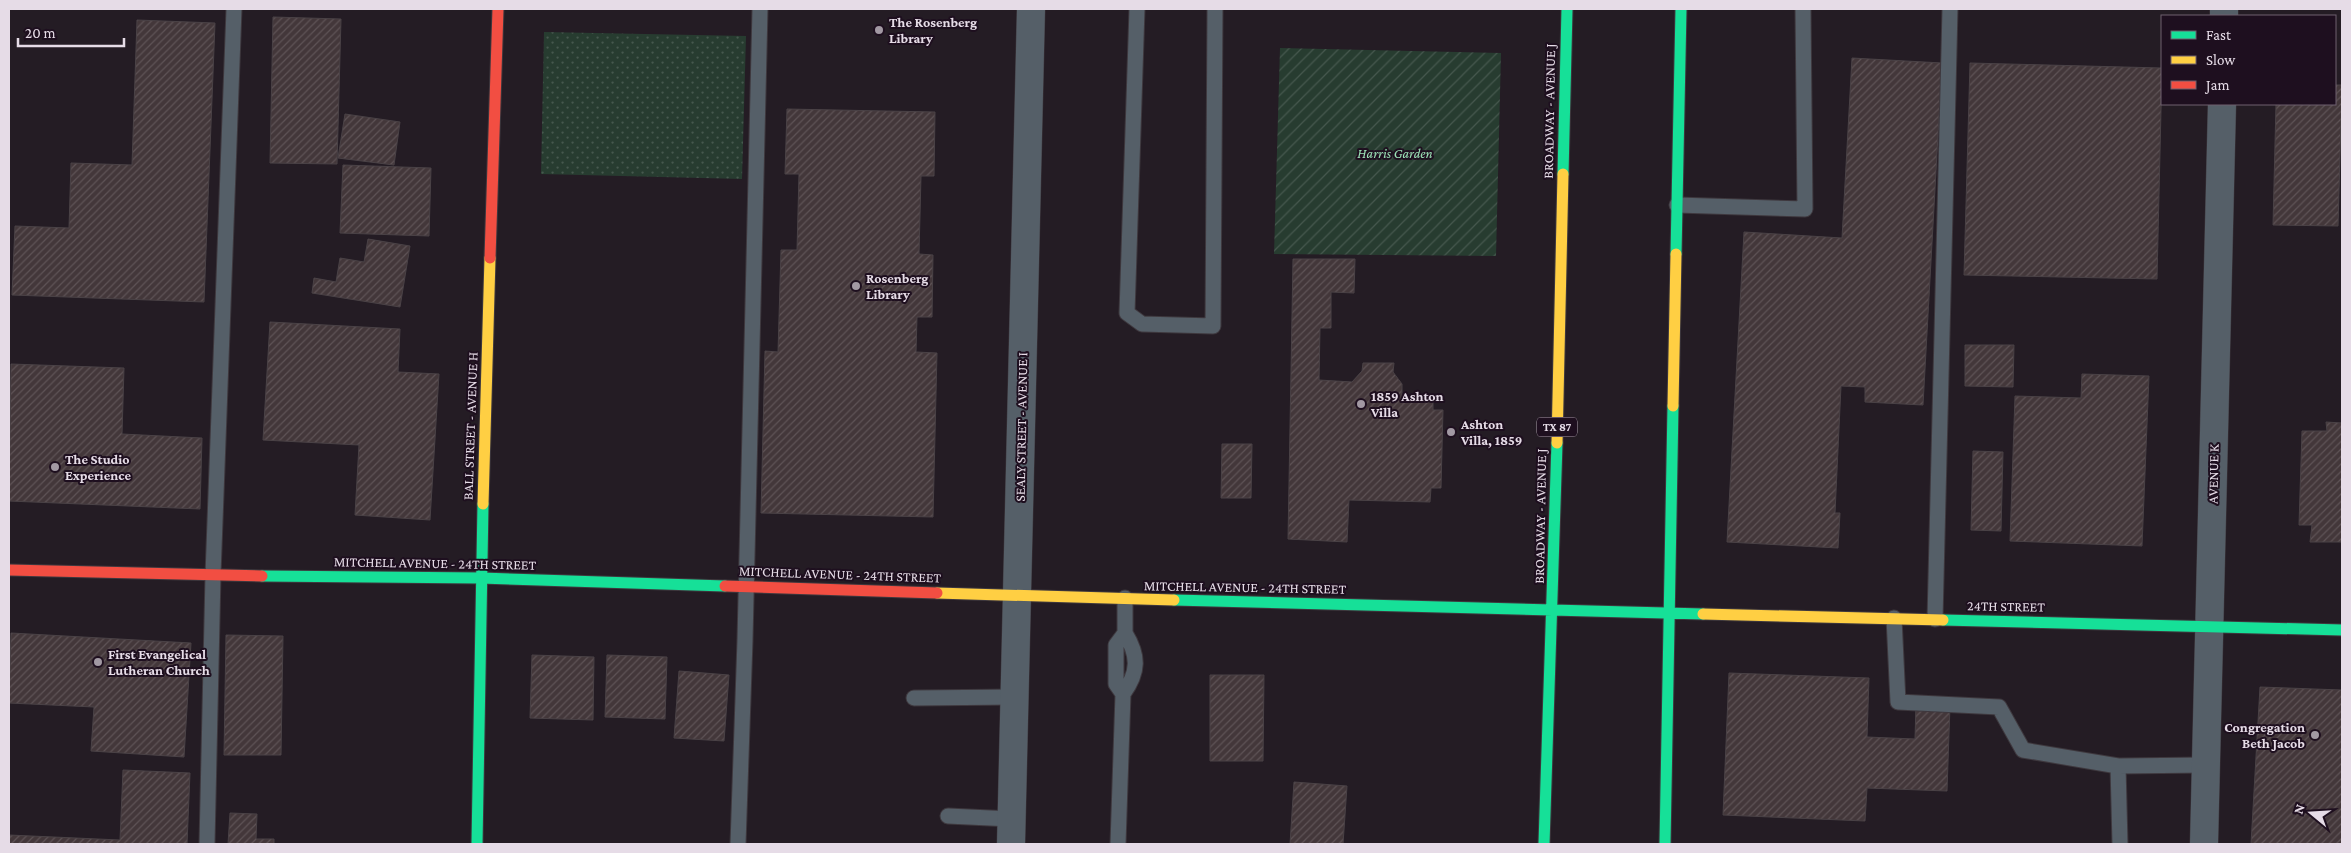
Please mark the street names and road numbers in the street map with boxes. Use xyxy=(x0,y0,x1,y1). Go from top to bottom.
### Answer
street label: BROADWAY - AVENUE J xyxy=(1540,43,1558,179)
street label: BALL STREET - AVENUE H xyxy=(459,352,481,500)
street label: SEALY STREET - AVENUE I xyxy=(1012,352,1030,502)
road number: TX 87 xyxy=(1537,418,1577,437)
street label: AVENUE K xyxy=(2204,443,2222,504)
street label: BROADWAY - AVENUE J xyxy=(1531,448,1549,584)
street label: MITCHELL AVENUE - 24TH STREET xyxy=(334,553,537,573)
street label: MITCHELL AVENUE - 24TH STREET xyxy=(739,562,942,586)
street label: MITCHELL AVENUE - 24TH STREET xyxy=(1144,577,1347,597)
street label: 24TH STREET xyxy=(1967,597,2045,615)

